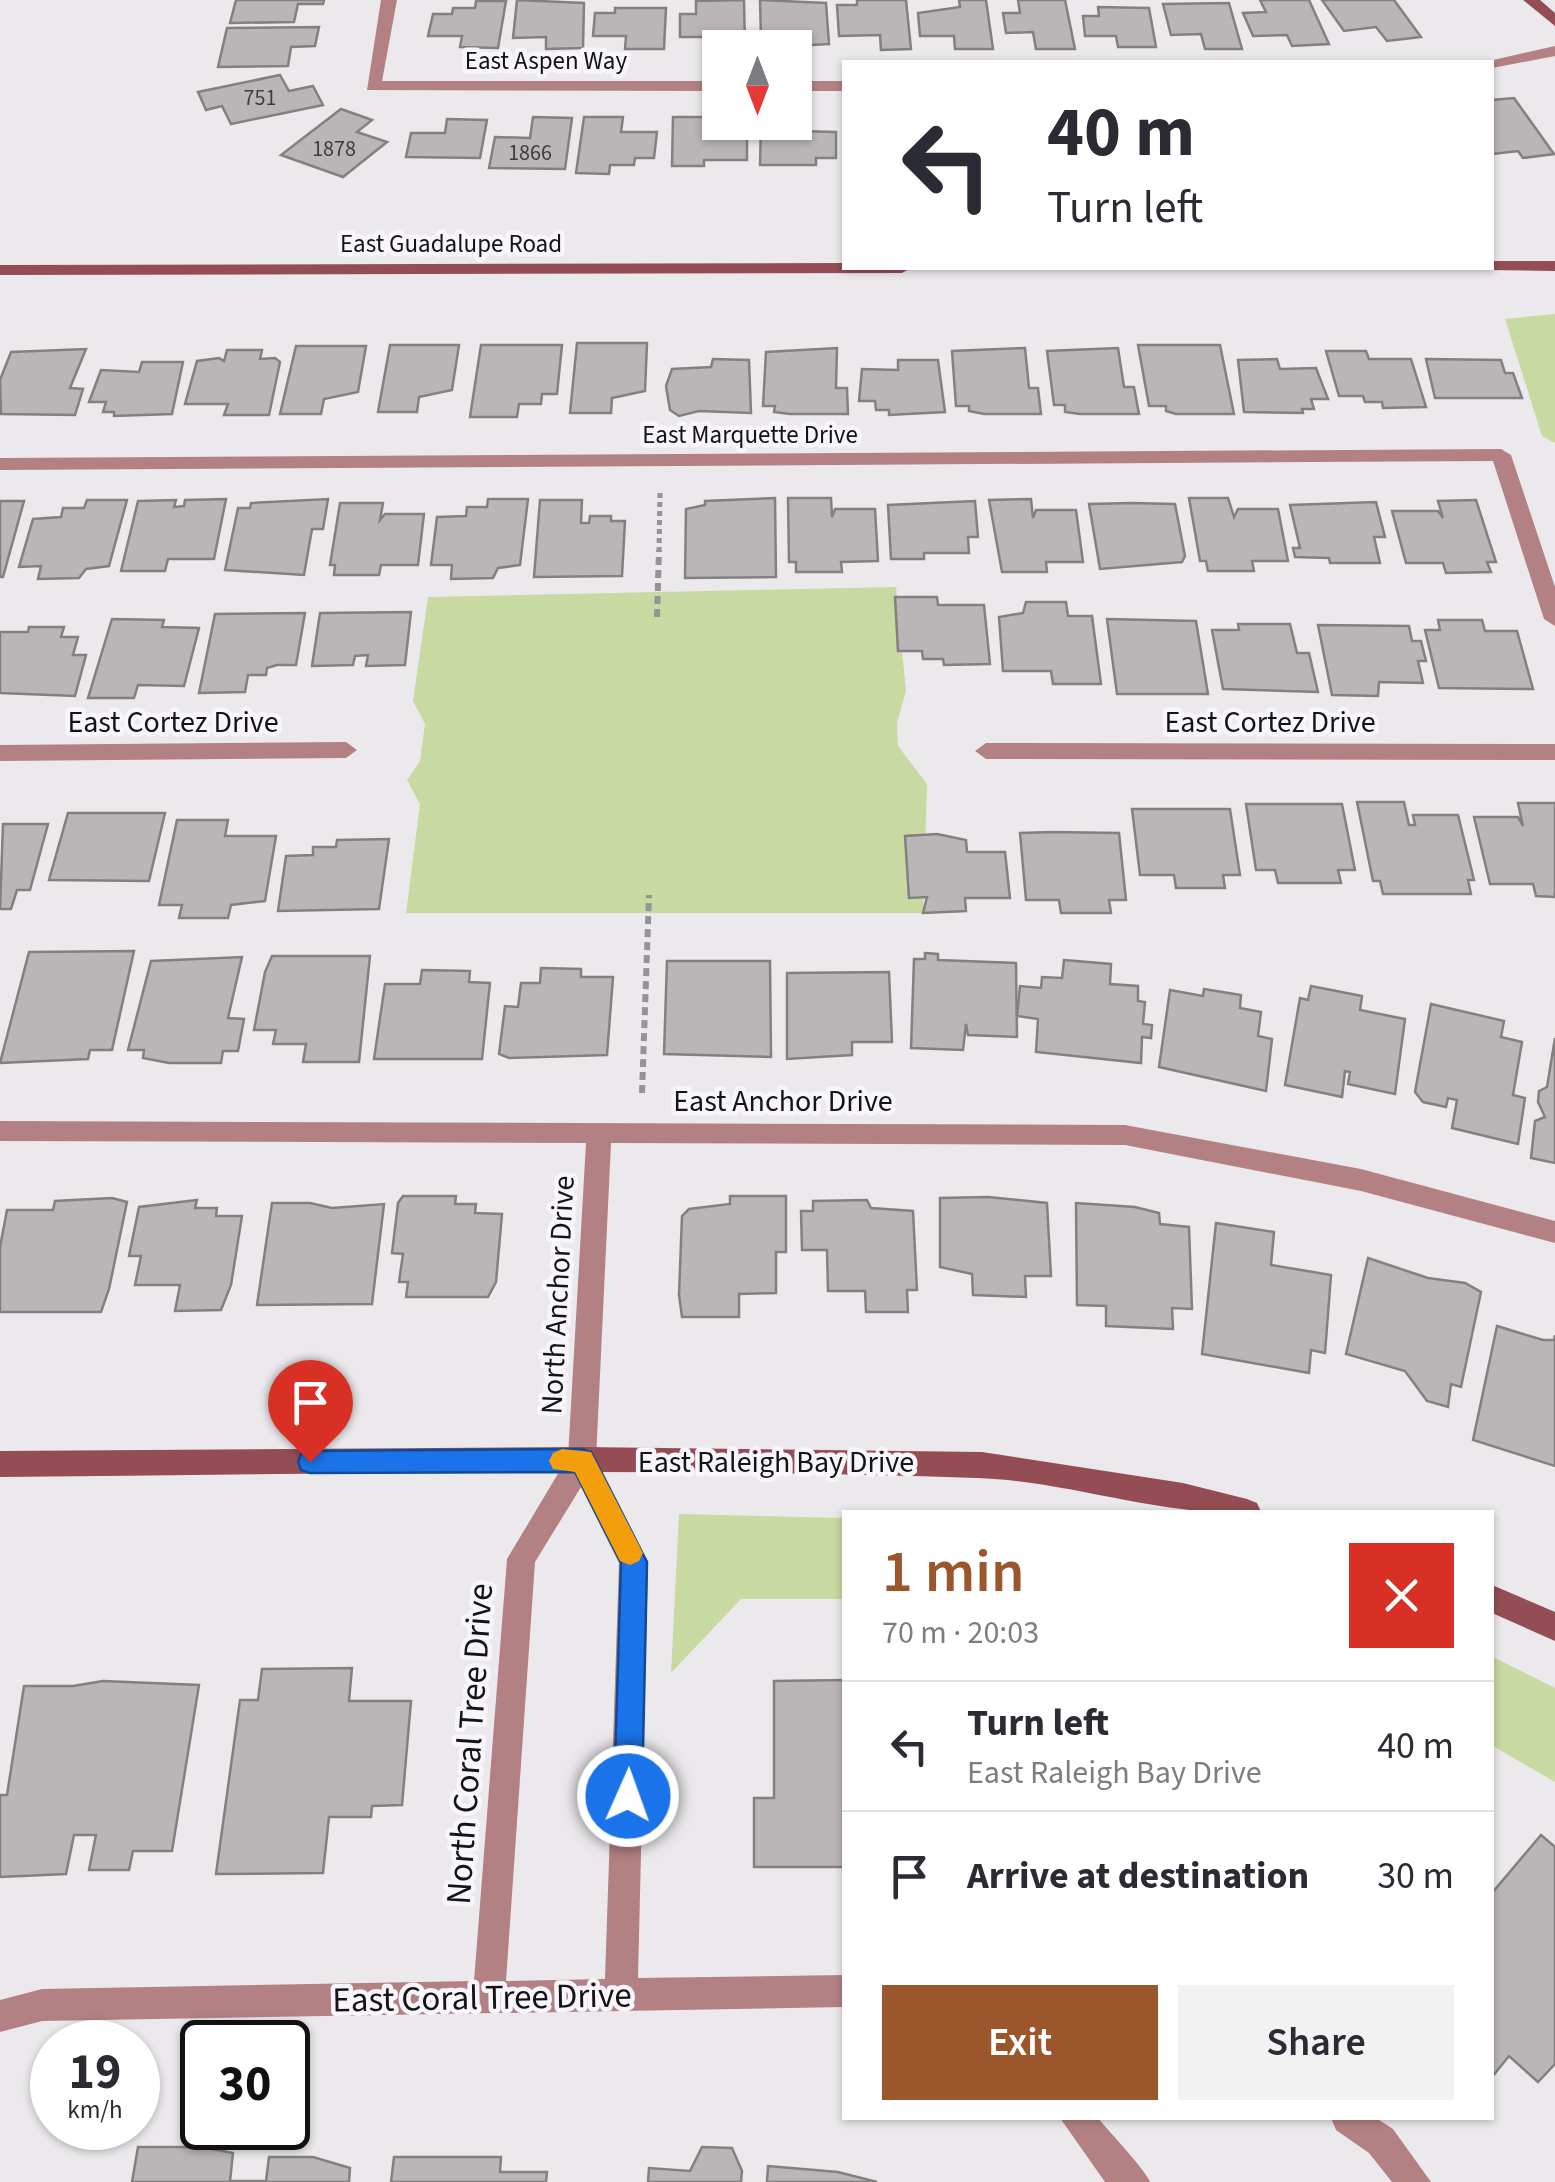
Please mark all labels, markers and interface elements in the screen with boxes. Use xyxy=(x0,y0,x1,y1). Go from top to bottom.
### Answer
north arrow xyxy=(702,30,812,140)
map controls xyxy=(702,30,812,140)
street label: East Aspen Way xyxy=(465,43,627,79)
house number: 751 xyxy=(244,82,276,114)
text: 40 m xyxy=(1047,83,1195,183)
icon: left xyxy=(882,100,1012,230)
house number: 1878 xyxy=(312,133,356,165)
house number: 1866 xyxy=(508,137,552,169)
text: Turn left xyxy=(1047,176,1203,240)
street label: East Guadalupe Road xyxy=(340,226,562,262)
street label: East Marquette Drive xyxy=(642,417,858,453)
street label: East Cortez Drive xyxy=(67,701,279,744)
street label: East Cortez Drive xyxy=(1164,701,1376,744)
street label: East Anchor Drive xyxy=(673,1080,893,1123)
street label: North Anchor Drive xyxy=(530,1175,586,1415)
pin xyxy=(268,1360,353,1463)
icon: arrive xyxy=(283,1375,338,1430)
street label: East Raleigh Bay Drive xyxy=(638,1441,914,1484)
text: 1 min xyxy=(882,1530,1025,1615)
button: close xyxy=(1349,1543,1454,1648)
street label: North Coral Tree Drive xyxy=(434,1582,506,1906)
text: 70 m · 20:03 xyxy=(882,1610,1039,1656)
text: Turn left xyxy=(967,1696,1109,1750)
icon: left xyxy=(882,1719,937,1774)
text: 40 m xyxy=(1377,1719,1454,1773)
position arrow xyxy=(576,1744,680,1848)
text: East Raleigh Bay Drive xyxy=(967,1750,1262,1796)
icon: arrive xyxy=(882,1849,937,1904)
text: Arrive at destination xyxy=(967,1849,1309,1903)
text: 30 m xyxy=(1377,1849,1454,1903)
street label: East Coral Tree Drive xyxy=(332,1970,632,2026)
button: Exit xyxy=(882,1985,1158,2100)
button: Share xyxy=(1178,1985,1454,2100)
speed limit sign: 30 xyxy=(180,2020,310,2150)
text: 19 xyxy=(69,2037,121,2108)
text: km/h xyxy=(67,2092,123,2128)

